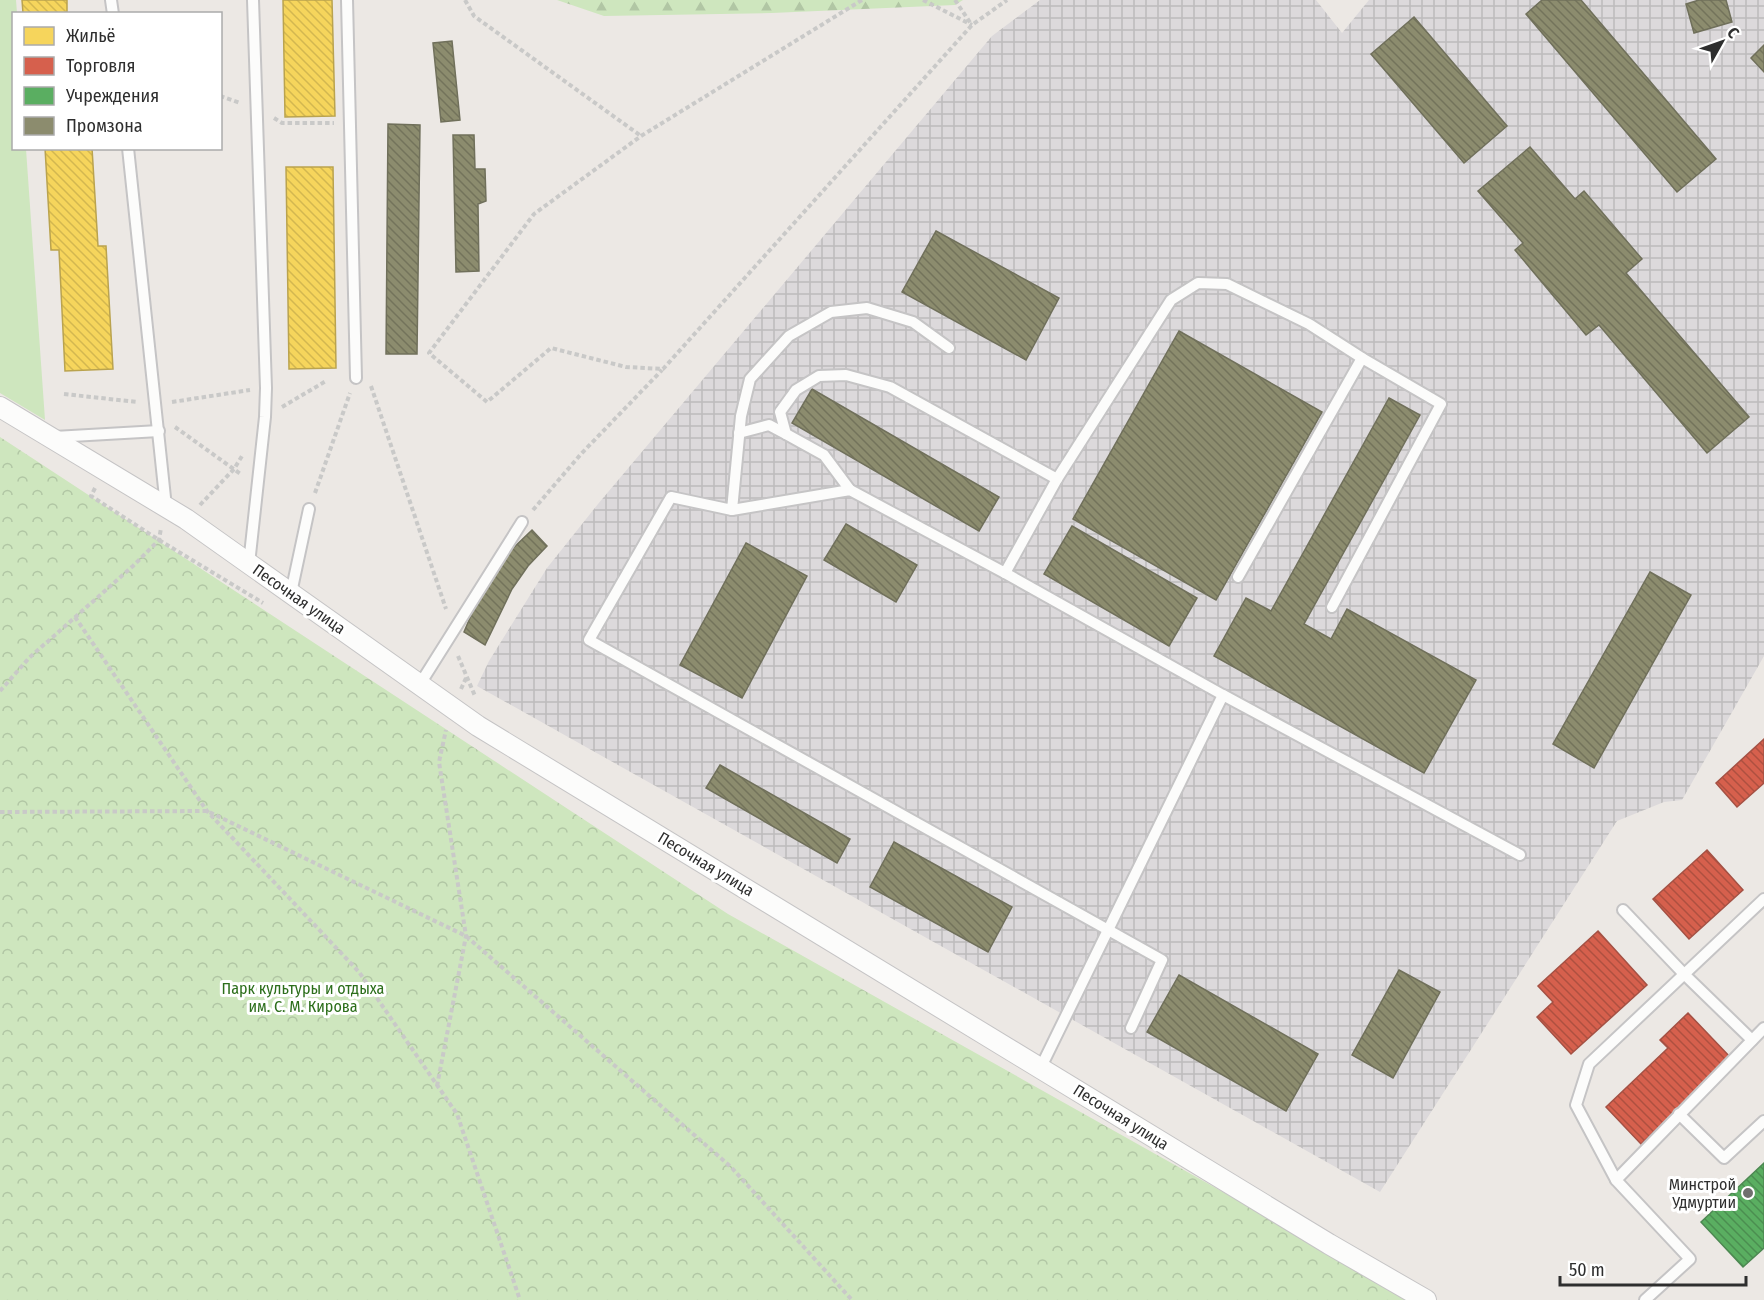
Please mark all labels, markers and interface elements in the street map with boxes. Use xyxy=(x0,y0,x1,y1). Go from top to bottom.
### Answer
legend xyxy=(12,12,222,150)
north arrow xyxy=(1692,12,1752,72)
text: С xyxy=(1723,23,1743,42)
text: Жильё xyxy=(66,25,116,47)
text: Торговля xyxy=(66,55,135,77)
text: Учреждения xyxy=(65,85,159,107)
text: Промзона xyxy=(66,115,143,137)
street label: Песочная улица xyxy=(249,560,349,638)
street label: Песочная улица xyxy=(655,828,758,900)
park label: Парк культуры и отдыха им. С. М. Кирова xyxy=(222,979,385,1016)
street label: Песочная улица xyxy=(1070,1080,1172,1154)
place label: Минстрой Удмуртии xyxy=(1669,1175,1736,1212)
marker: Минстрой Удмуртии xyxy=(1741,1186,1755,1200)
scale bar xyxy=(1560,1249,1746,1287)
text: 50 m xyxy=(1569,1259,1605,1281)

